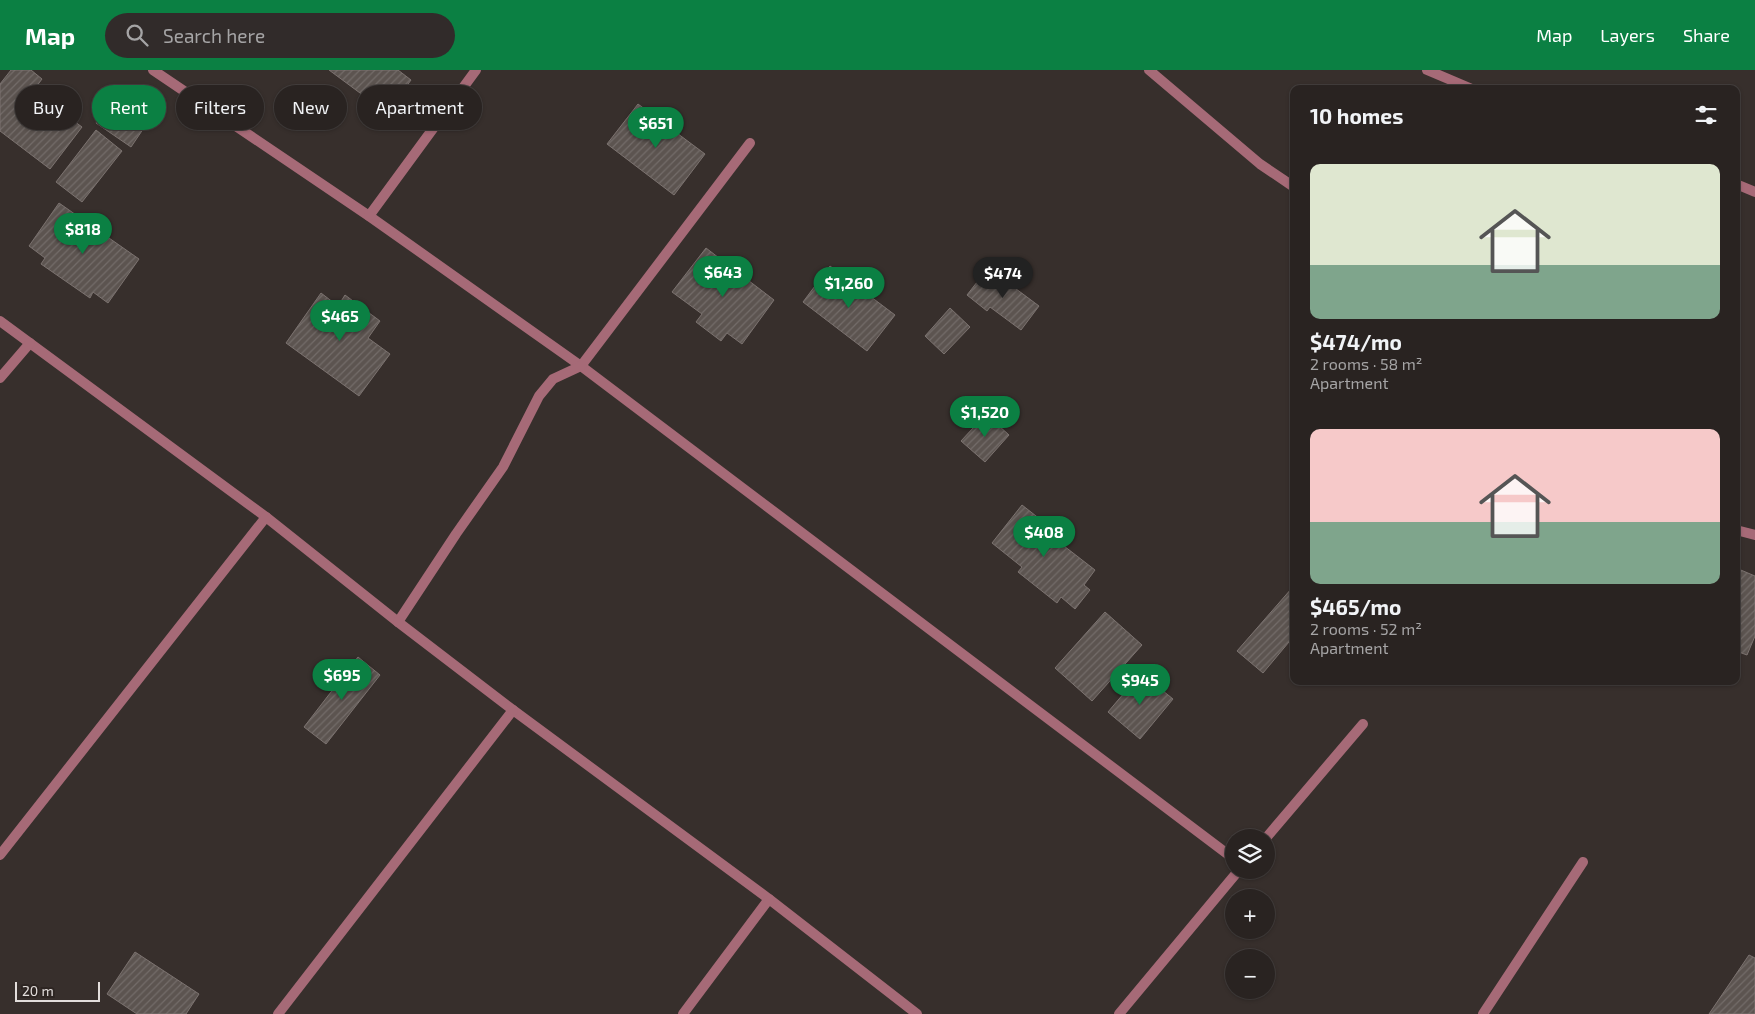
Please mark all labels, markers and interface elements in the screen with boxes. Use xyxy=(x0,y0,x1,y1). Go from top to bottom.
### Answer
search box xyxy=(105,13,455,58)
text: Map xyxy=(25,21,75,50)
icon: search xyxy=(123,21,151,49)
text: Search here xyxy=(163,24,265,47)
text: Map xyxy=(1536,24,1572,46)
text: Layers xyxy=(1600,24,1655,46)
text: Share xyxy=(1683,24,1730,46)
chip: Buy xyxy=(15,85,82,130)
chip: Rent xyxy=(92,85,166,130)
chip: Filters xyxy=(176,85,264,130)
chip: New xyxy=(274,85,347,130)
chip: Apartment xyxy=(357,85,482,130)
icon: filters xyxy=(1692,101,1720,129)
text: 10 homes xyxy=(1310,103,1403,128)
pin: $651 xyxy=(626,106,686,149)
text: $651 xyxy=(639,113,673,132)
icon: home xyxy=(1470,196,1560,286)
pin: $818 xyxy=(53,212,113,255)
text: $818 xyxy=(65,219,101,238)
pin: $643 xyxy=(693,256,753,298)
pin: $474 xyxy=(973,256,1033,299)
text: $643 xyxy=(704,262,742,281)
text: $474 xyxy=(984,263,1022,282)
pin: $1,260 xyxy=(808,266,890,309)
text: $1,260 xyxy=(825,273,873,292)
pin: $465 xyxy=(310,300,370,342)
text: $465 xyxy=(321,306,359,325)
text: $474/mo xyxy=(1310,329,1402,354)
text: 2 rooms · 58 m² xyxy=(1310,354,1423,373)
text: Apartment xyxy=(1310,373,1389,392)
pin: $1,520 xyxy=(944,396,1026,438)
text: $1,520 xyxy=(961,402,1009,421)
icon: home xyxy=(1470,461,1560,551)
pin: $408 xyxy=(1014,516,1074,558)
text: $408 xyxy=(1024,522,1064,541)
text: $465/mo xyxy=(1310,594,1401,619)
text: 2 rooms · 52 m² xyxy=(1310,619,1422,638)
text: Apartment xyxy=(1310,638,1389,657)
pin: $695 xyxy=(312,658,372,701)
pin: $945 xyxy=(1110,664,1170,706)
text: $695 xyxy=(324,665,361,684)
text: $945 xyxy=(1121,670,1159,689)
map controls xyxy=(1225,829,1275,999)
button: layers xyxy=(1225,829,1275,879)
button: + xyxy=(1225,889,1275,939)
button: − xyxy=(1225,949,1275,999)
scale bar xyxy=(15,979,100,1002)
text: 20 m xyxy=(22,982,54,999)

